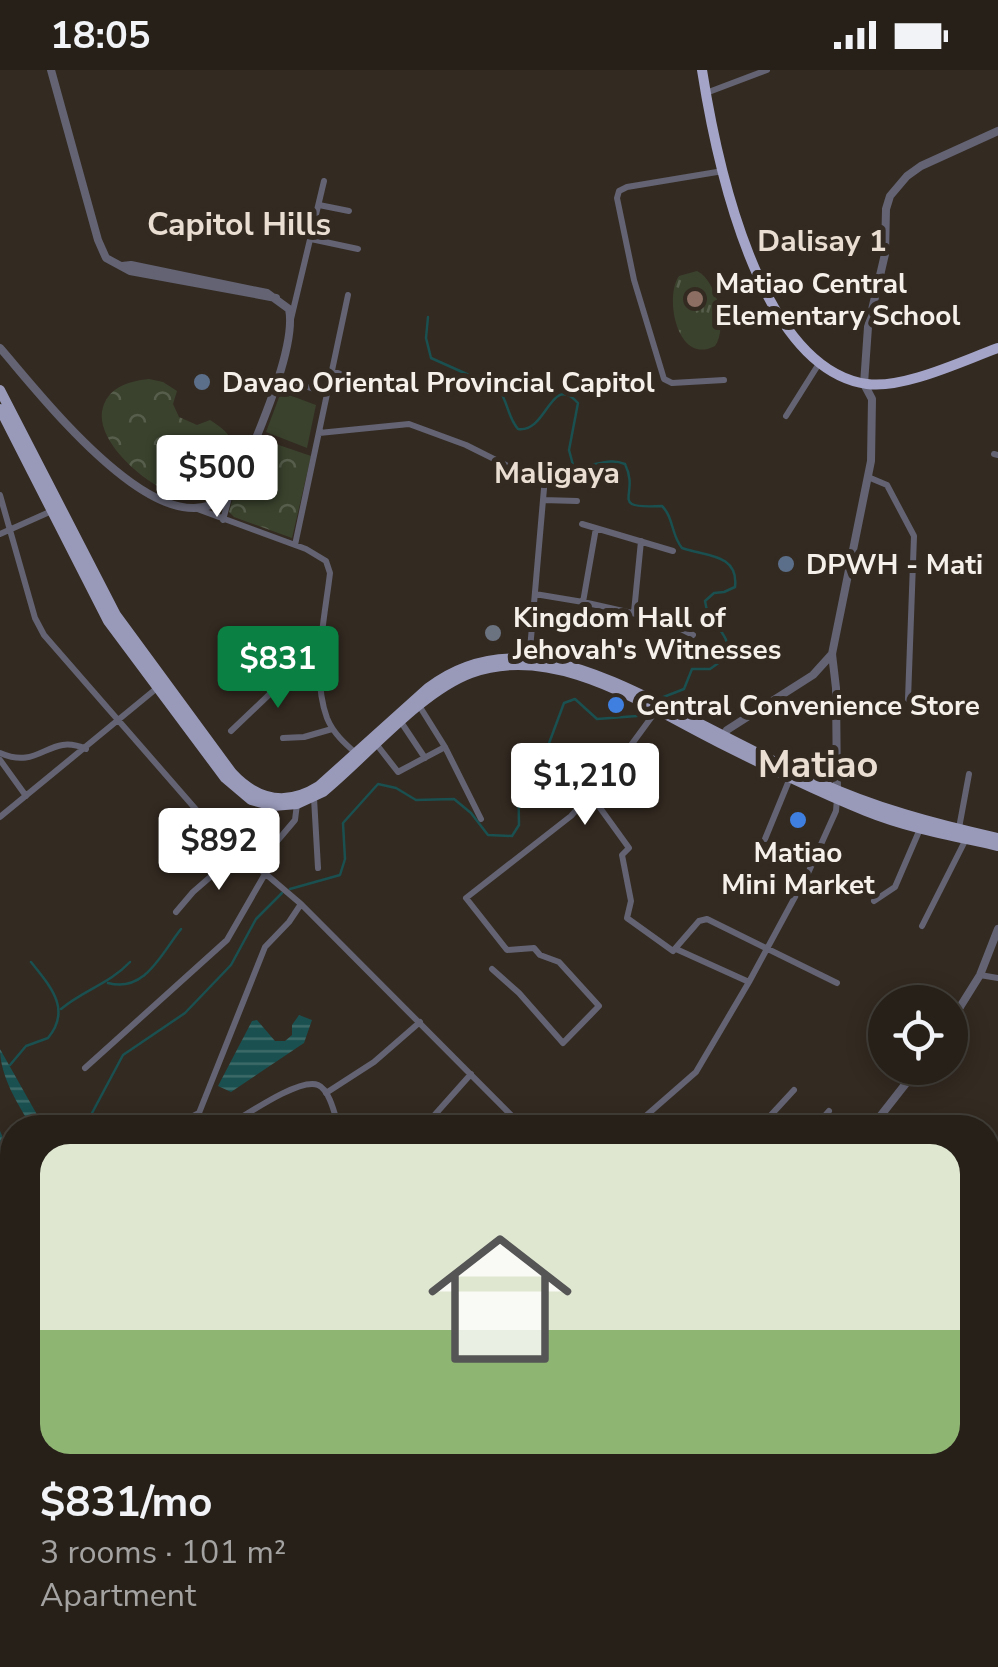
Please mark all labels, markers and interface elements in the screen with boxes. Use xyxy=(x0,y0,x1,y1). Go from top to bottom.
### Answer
text: 18:05 xyxy=(50,10,151,61)
district label: Capitol Hills xyxy=(147,203,331,246)
district label: Dalisay 1 xyxy=(757,221,887,262)
place label: Matiao Central Elementary School xyxy=(715,265,960,335)
marker: Matiao Central Elementary School xyxy=(684,288,706,310)
place label: Davao Oriental Provincial Capitol xyxy=(222,364,655,402)
marker: Davao Oriental Provincial Capitol xyxy=(191,371,213,393)
pin: $500 xyxy=(158,435,276,520)
text: $500 xyxy=(179,446,255,489)
district label: Maligaya xyxy=(494,453,620,494)
place label: DPWH - Mati xyxy=(806,546,983,584)
marker: DPWH - Mati xyxy=(775,553,797,575)
place label: Kingdom Hall of Jehovah's Witnesses xyxy=(512,599,781,669)
marker: Kingdom Hall of Jehovah's Witnesses xyxy=(482,622,504,644)
pin: $831 xyxy=(219,626,337,711)
text: $831 xyxy=(240,637,316,680)
place label: Central Convenience Store xyxy=(636,687,980,725)
marker: Central Convenience Store xyxy=(605,694,627,716)
district label: Matiao xyxy=(758,739,878,790)
pin: $1,210 xyxy=(504,743,666,828)
text: $1,210 xyxy=(533,754,637,797)
pin: $892 xyxy=(160,808,278,893)
marker: Matiao Mini Market xyxy=(787,809,809,831)
text: $892 xyxy=(181,819,257,862)
place label: Matiao Mini Market xyxy=(721,834,875,904)
map controls xyxy=(868,985,968,1085)
button: locate xyxy=(868,985,968,1085)
icon: home xyxy=(410,1209,590,1389)
text: $831/mo xyxy=(40,1474,212,1531)
text: 3 rooms · 101 m² xyxy=(40,1531,286,1574)
text: Apartment xyxy=(40,1574,196,1617)

